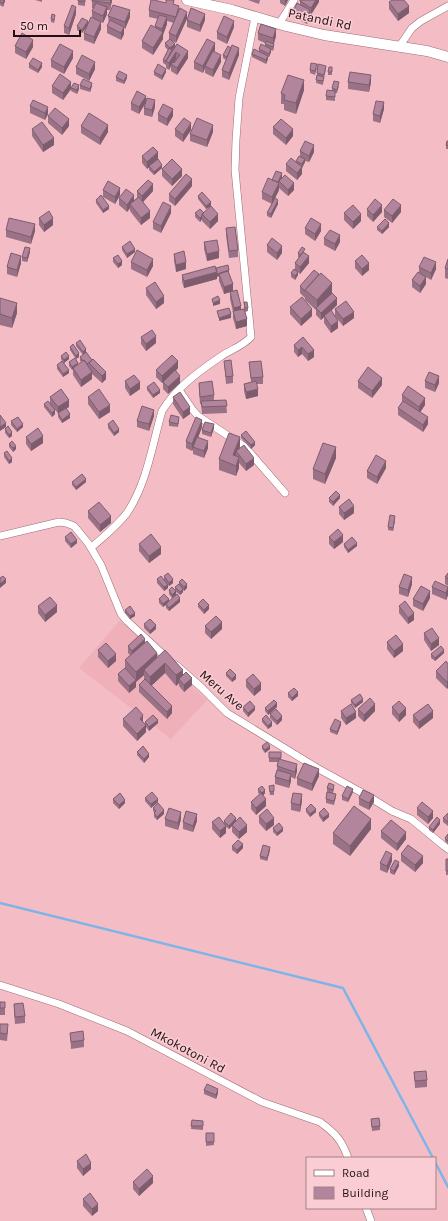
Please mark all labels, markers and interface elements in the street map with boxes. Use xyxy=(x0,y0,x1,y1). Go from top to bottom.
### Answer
street label: Patandi Rd xyxy=(287,5,353,33)
scale bar xyxy=(14,12,80,38)
text: 50 m xyxy=(20,19,48,33)
street label: Meru Ave xyxy=(197,667,247,713)
street label: Mkokotoni Rd xyxy=(148,1024,228,1076)
legend xyxy=(306,1157,436,1209)
text: Road xyxy=(342,1166,370,1180)
text: Building xyxy=(342,1186,389,1200)

